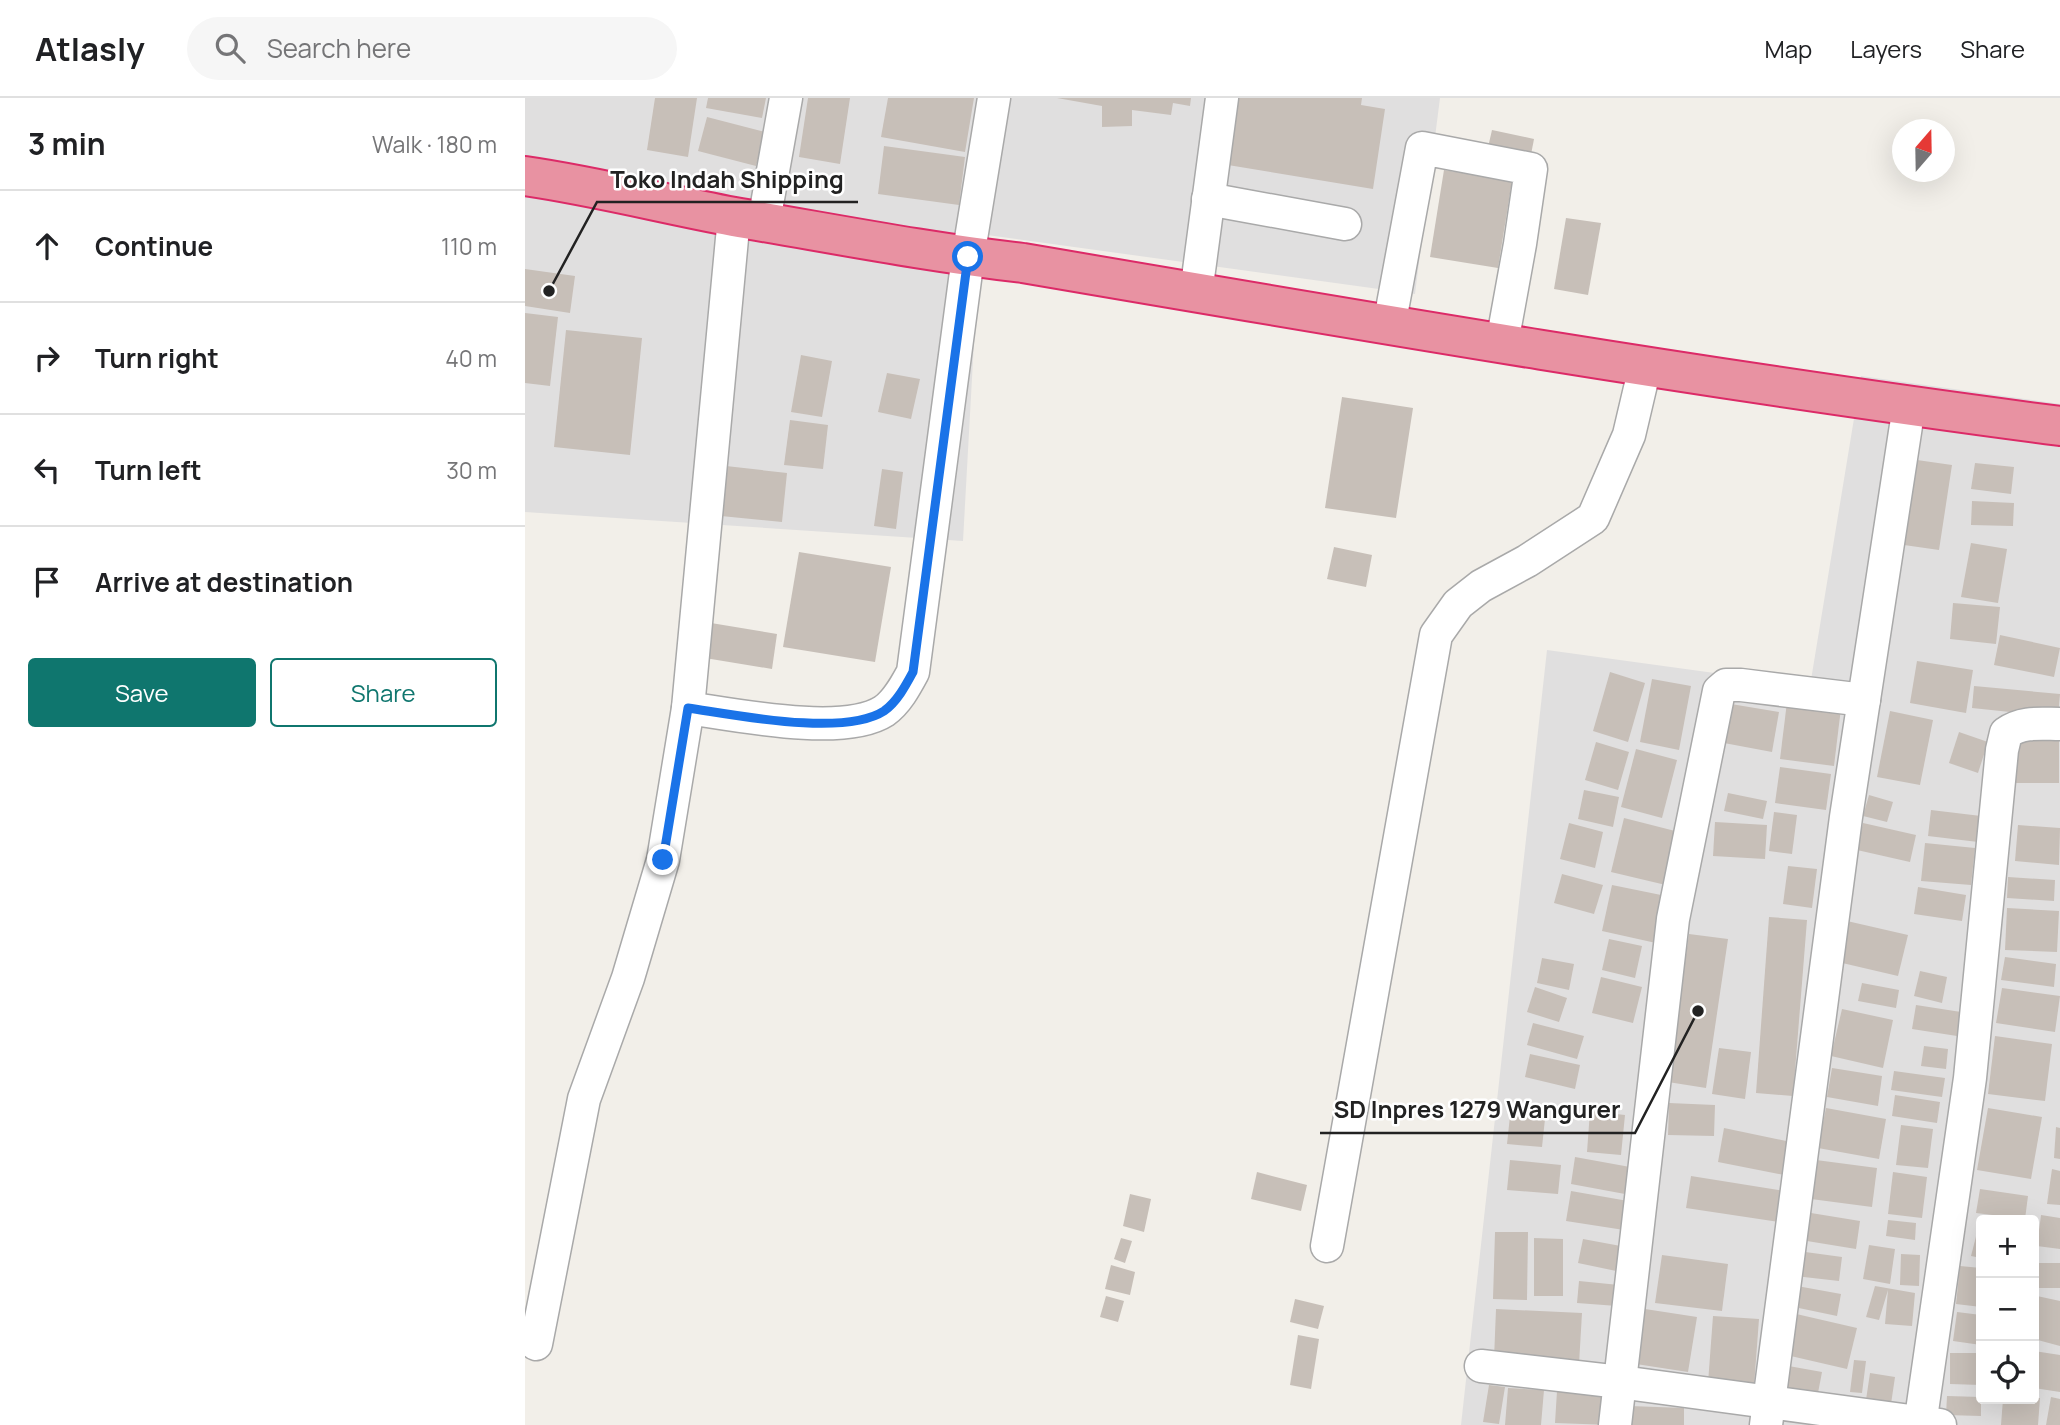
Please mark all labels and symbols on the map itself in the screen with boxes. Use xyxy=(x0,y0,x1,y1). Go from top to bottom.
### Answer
north arrow xyxy=(1892,119,1955,182)
callout: Toko Indah Shipping xyxy=(597,157,858,202)
text: Toko Indah Shipping xyxy=(610,162,844,195)
route start xyxy=(952,241,983,272)
route end xyxy=(647,844,678,875)
callout: SD Inpres 1279 Wangurer xyxy=(1320,1088,1635,1133)
text: SD Inpres 1279 Wangurer xyxy=(1333,1092,1621,1125)

